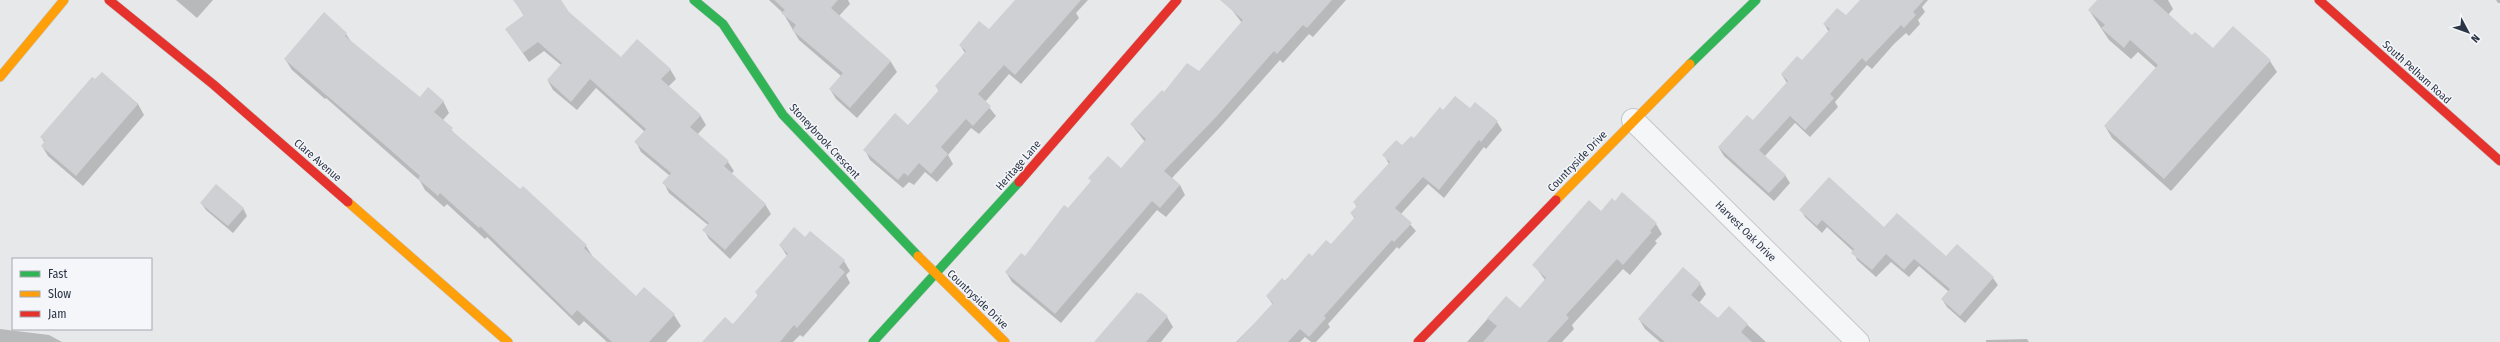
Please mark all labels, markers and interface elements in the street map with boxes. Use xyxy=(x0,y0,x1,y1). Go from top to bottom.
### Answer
north arrow xyxy=(2448,12,2488,52)
text: N xyxy=(2468,31,2482,45)
street label: South Pelham Road xyxy=(2380,38,2454,107)
street label: Stoneybrook Crescent xyxy=(787,101,863,182)
street label: Countryside Drive xyxy=(1545,128,1610,195)
street label: Clare Avenue xyxy=(291,136,344,184)
street label: Heritage Lane xyxy=(993,138,1044,193)
street label: Harvest Oak Drive xyxy=(1713,198,1779,264)
legend xyxy=(12,258,152,330)
text: Fast xyxy=(48,267,67,281)
street label: Countryside Drive xyxy=(944,267,1011,332)
text: Slow xyxy=(48,287,71,301)
text: Jam xyxy=(48,307,66,321)

